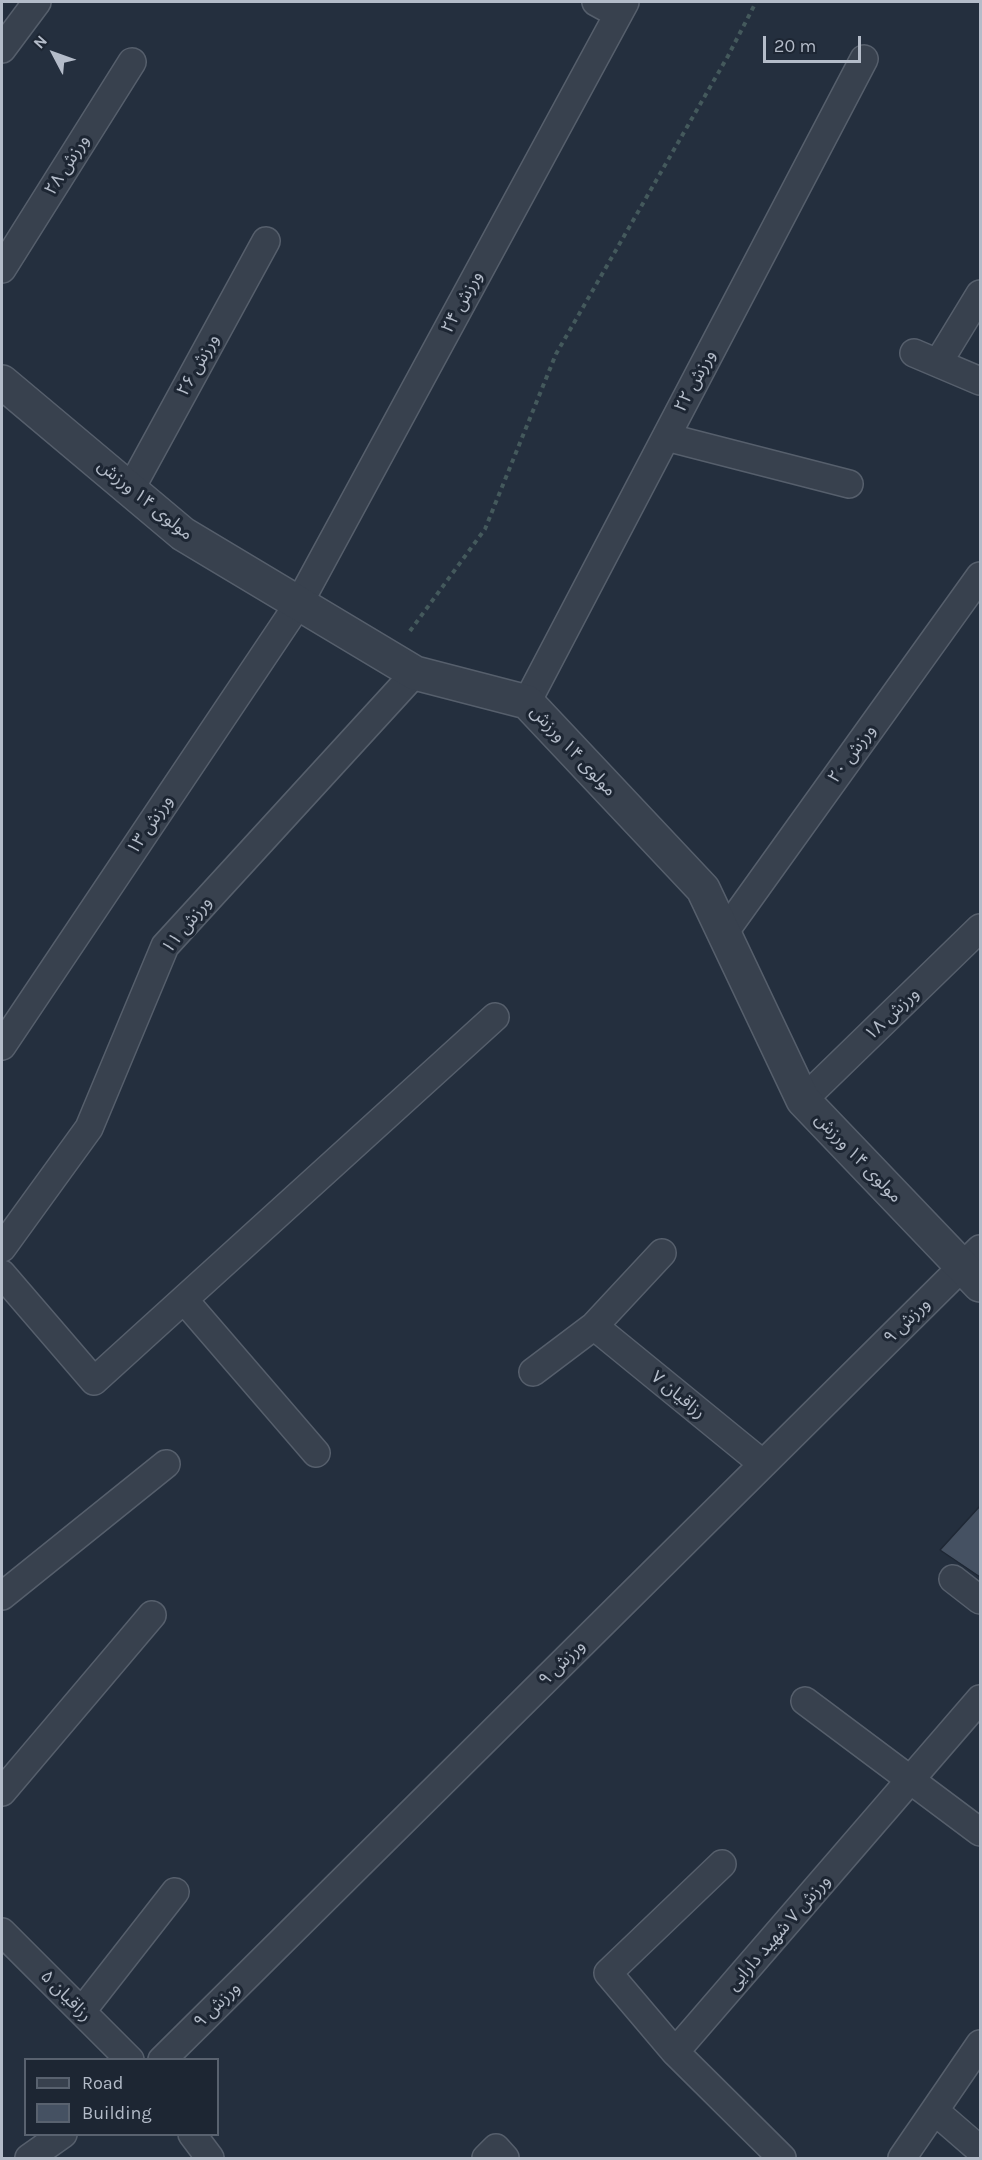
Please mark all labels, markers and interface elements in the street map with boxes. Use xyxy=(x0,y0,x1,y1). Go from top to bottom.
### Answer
north arrow xyxy=(24,24,84,84)
scale bar xyxy=(766,24,864,62)
text: N xyxy=(29,31,51,52)
text: 20 m xyxy=(774,35,816,57)
street label: ورزش ۲۸ xyxy=(40,131,94,199)
street label: ورزش ۲۴ xyxy=(437,267,487,337)
street label: ورزش ۲۶ xyxy=(172,330,224,400)
street label: ورزش ۲۲ xyxy=(670,346,720,416)
street label: مولوی ۱۴ ورزش xyxy=(93,455,197,545)
street label: مولوی ۱۴ ورزش xyxy=(525,701,621,801)
street label: ورزش ۲۰ xyxy=(823,720,881,788)
street label: ورزش ۱۳ xyxy=(122,791,178,859)
street label: ورزش ۱۱ xyxy=(157,892,217,958)
street label: ورزش ۱۸ xyxy=(860,983,924,1045)
street label: مولوی ۱۴ ورزش xyxy=(810,1109,906,1207)
street label: ورزش ۹ xyxy=(879,1293,935,1349)
street label: رزاقیان ۷ xyxy=(646,1366,710,1424)
street label: ورزش ۹ xyxy=(534,1635,590,1691)
street label: ورزش ۷ شهید دارایی xyxy=(723,1870,835,1996)
street label: رزاقیان ۵ xyxy=(36,1966,96,2026)
street label: ورزش ۹ xyxy=(189,1977,245,2033)
legend xyxy=(24,2058,219,2136)
text: Road xyxy=(82,2072,123,2094)
text: Building xyxy=(82,2102,152,2124)

